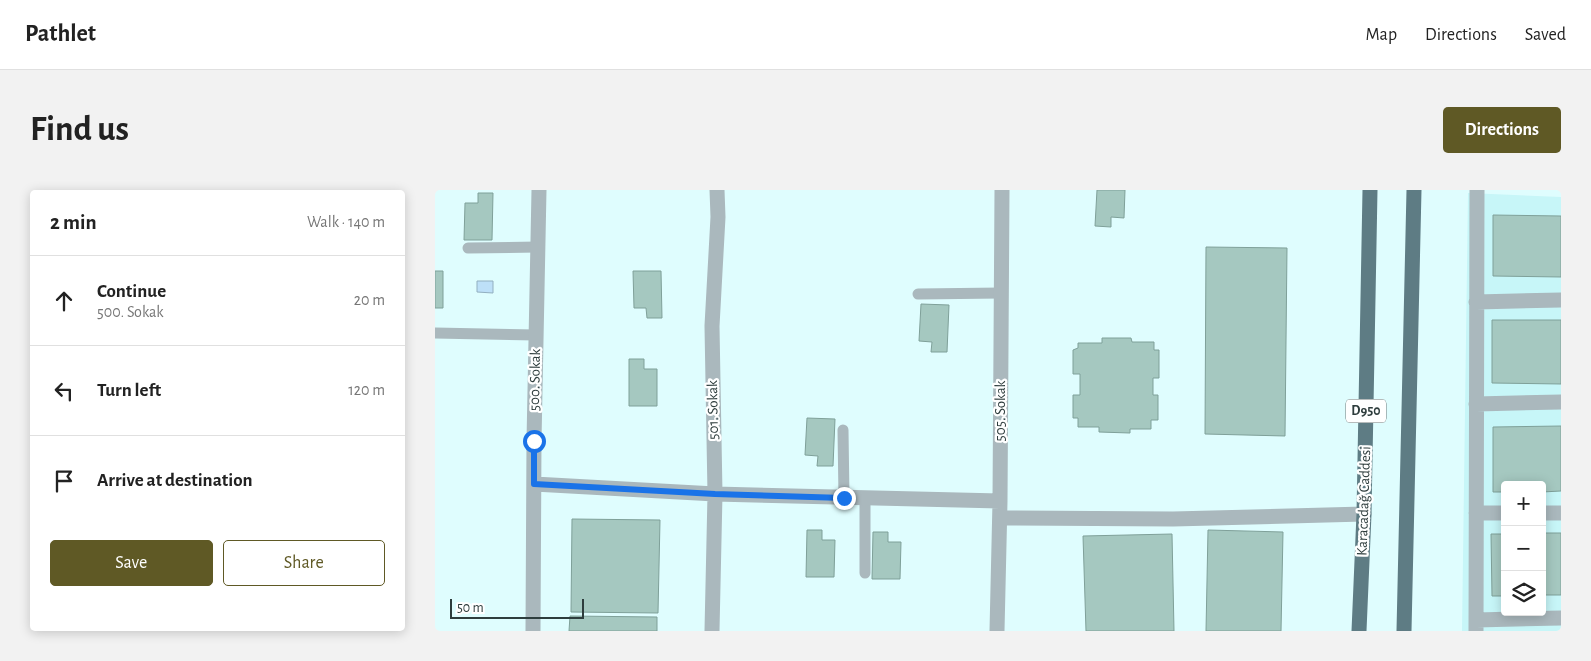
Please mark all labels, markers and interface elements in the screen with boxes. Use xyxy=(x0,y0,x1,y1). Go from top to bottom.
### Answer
text: Pathlet xyxy=(25,22,96,46)
text: Map xyxy=(1366,26,1397,44)
text: Directions xyxy=(1425,26,1497,44)
text: Saved xyxy=(1525,26,1566,44)
button: Directions xyxy=(1443,107,1561,153)
text: Find us xyxy=(30,112,129,147)
text: 2 min xyxy=(50,212,97,233)
text: Walk · 140 m xyxy=(307,214,385,230)
text: Continue xyxy=(97,282,166,301)
icon: ahead xyxy=(50,287,78,315)
text: 20 m xyxy=(354,292,385,308)
text: 500. Sokak xyxy=(97,304,164,320)
street label: 500. Sokak xyxy=(527,348,543,411)
icon: left xyxy=(50,377,78,405)
street label: 501. Sokak xyxy=(705,380,721,440)
street label: 505. Sokak xyxy=(993,380,1008,441)
text: Turn left xyxy=(97,381,161,400)
text: 120 m xyxy=(348,382,385,398)
road number: D950 xyxy=(1346,400,1386,422)
route start xyxy=(523,430,546,453)
street label: Karacadağ Caddesi xyxy=(1355,446,1373,556)
icon: arrive xyxy=(50,467,78,495)
text: Arrive at destination xyxy=(97,471,253,490)
map controls xyxy=(1501,481,1546,616)
button: + xyxy=(1501,481,1546,526)
route end xyxy=(833,487,856,510)
button: − xyxy=(1501,526,1546,571)
button: Save xyxy=(50,540,213,586)
button: Share xyxy=(223,540,385,586)
button: layers xyxy=(1501,571,1546,616)
scale bar xyxy=(450,596,584,619)
text: 50 m xyxy=(457,601,484,615)

